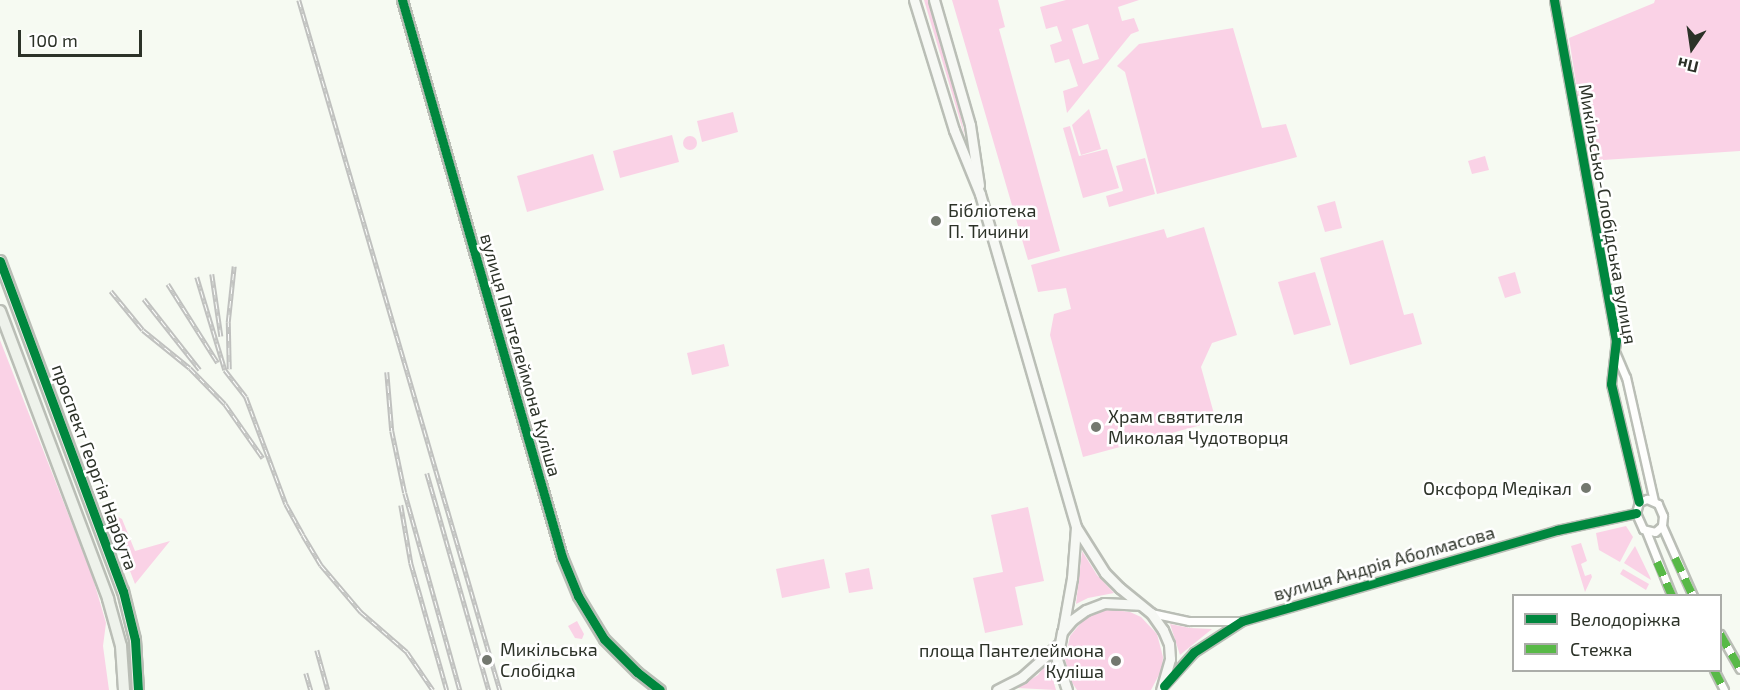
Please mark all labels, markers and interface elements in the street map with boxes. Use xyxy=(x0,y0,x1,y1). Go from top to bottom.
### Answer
scale bar xyxy=(21,18,146,56)
north arrow xyxy=(1662,18,1722,78)
text: 100 m xyxy=(29,29,78,51)
text: Пн xyxy=(1676,54,1700,78)
street label: Микільсько-Слобідська вулиця xyxy=(1574,82,1642,346)
place label: Бібліотека П. Тичини xyxy=(948,200,1036,242)
marker: Бібліотека П. Тичини xyxy=(929,214,943,228)
street label: вулиця Пантелеймона Куліша xyxy=(476,231,566,479)
street label: проспект Георгія Нарбута xyxy=(48,361,142,573)
place label: Храм святителя Миколая Чудотворця xyxy=(1108,406,1289,448)
marker: Храм святителя Миколая Чудотворця xyxy=(1089,420,1103,434)
place label: Оксфорд Медікал xyxy=(1423,477,1572,499)
marker: Оксфорд Медікал xyxy=(1577,479,1595,497)
street label: вулиця Андрія Аболмасова xyxy=(1271,521,1497,605)
legend xyxy=(1512,594,1722,672)
text: Велодоріжка xyxy=(1570,608,1681,630)
text: Стежка xyxy=(1570,638,1632,660)
place label: Микільська Слобідка xyxy=(500,639,598,682)
place label: площа Пантелеймона Куліша xyxy=(919,640,1104,682)
marker: Микільська Слобідка xyxy=(478,651,496,669)
marker: площа Пантелеймона Куліша xyxy=(1109,654,1123,668)

